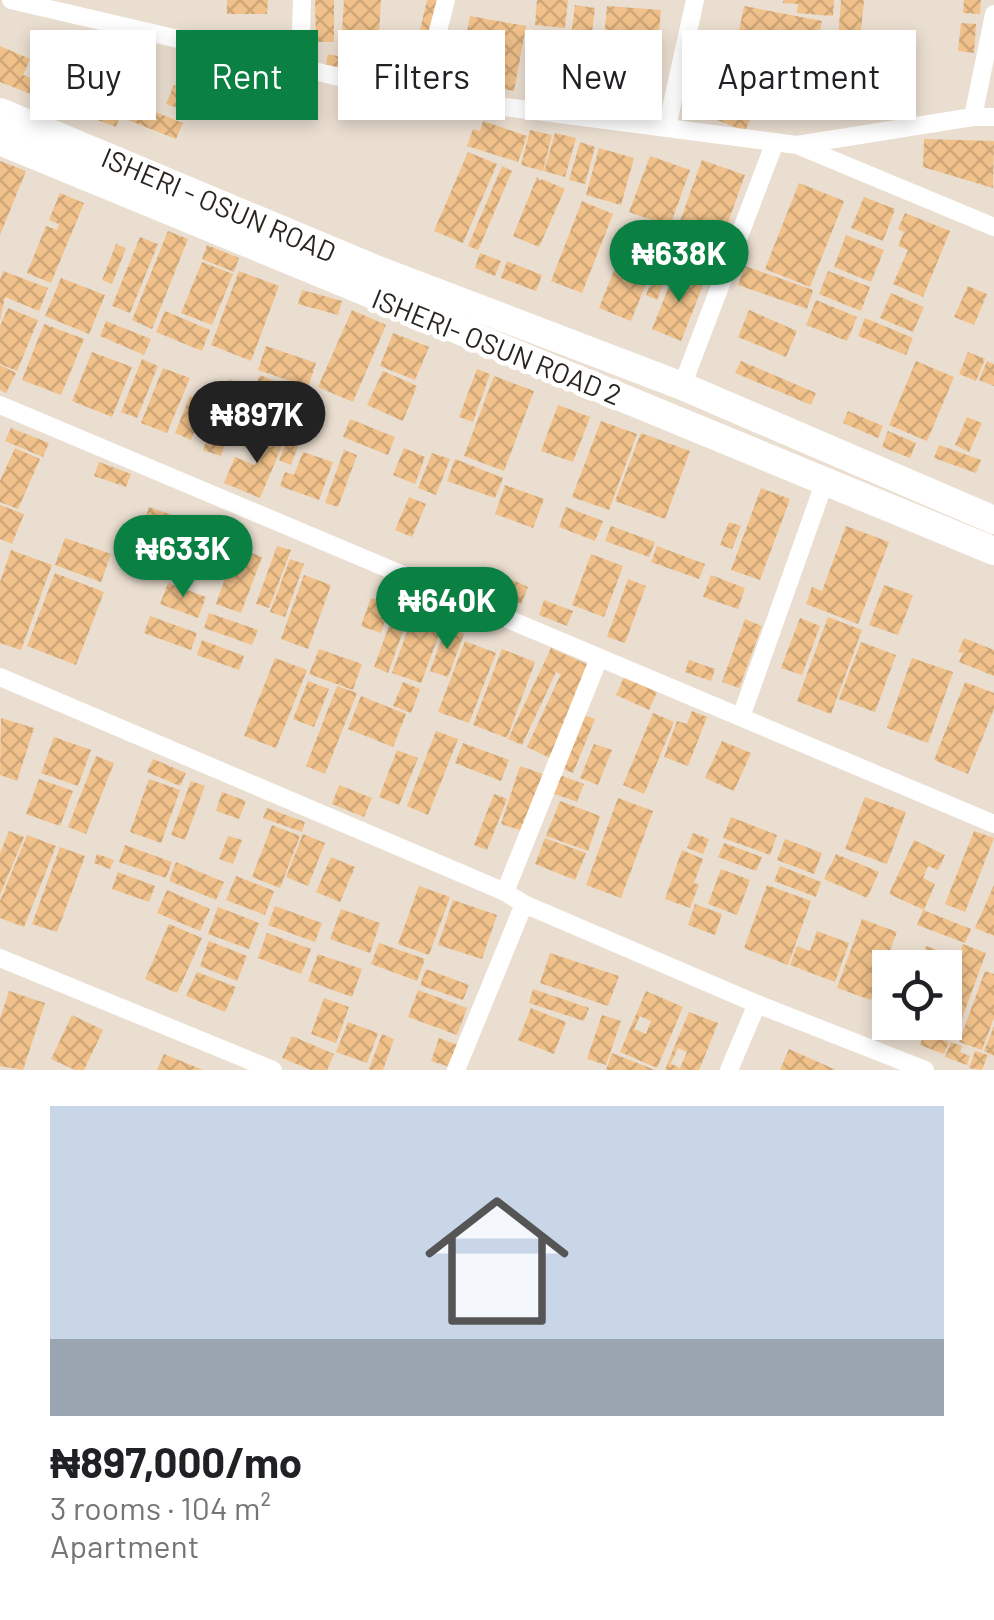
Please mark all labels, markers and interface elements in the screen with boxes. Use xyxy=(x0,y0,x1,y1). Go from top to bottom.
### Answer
chip: Buy xyxy=(30,30,156,120)
chip: Rent xyxy=(176,30,318,120)
chip: Filters xyxy=(338,30,505,120)
chip: New xyxy=(525,30,662,120)
chip: Apartment xyxy=(682,30,916,120)
street label: ISHERI - OSUN ROAD xyxy=(97,139,341,269)
pin: ₦638K xyxy=(609,220,749,305)
text: ₦638K xyxy=(632,233,726,271)
street label: ISHERI- OSUN ROAD 2 xyxy=(367,280,627,412)
pin: ₦897K xyxy=(187,381,327,466)
text: ₦897K xyxy=(210,394,304,432)
pin: ₦633K xyxy=(113,515,253,600)
text: ₦633K xyxy=(136,528,230,566)
pin: ₦640K xyxy=(377,567,517,652)
text: ₦640K xyxy=(398,580,496,618)
map controls xyxy=(872,950,962,1040)
button: locate xyxy=(872,950,962,1040)
icon: home xyxy=(407,1171,587,1351)
text: ₦897,000/mo xyxy=(50,1436,302,1486)
text: 3 rooms · 104 m² xyxy=(50,1488,271,1526)
text: Apartment xyxy=(50,1526,199,1564)

